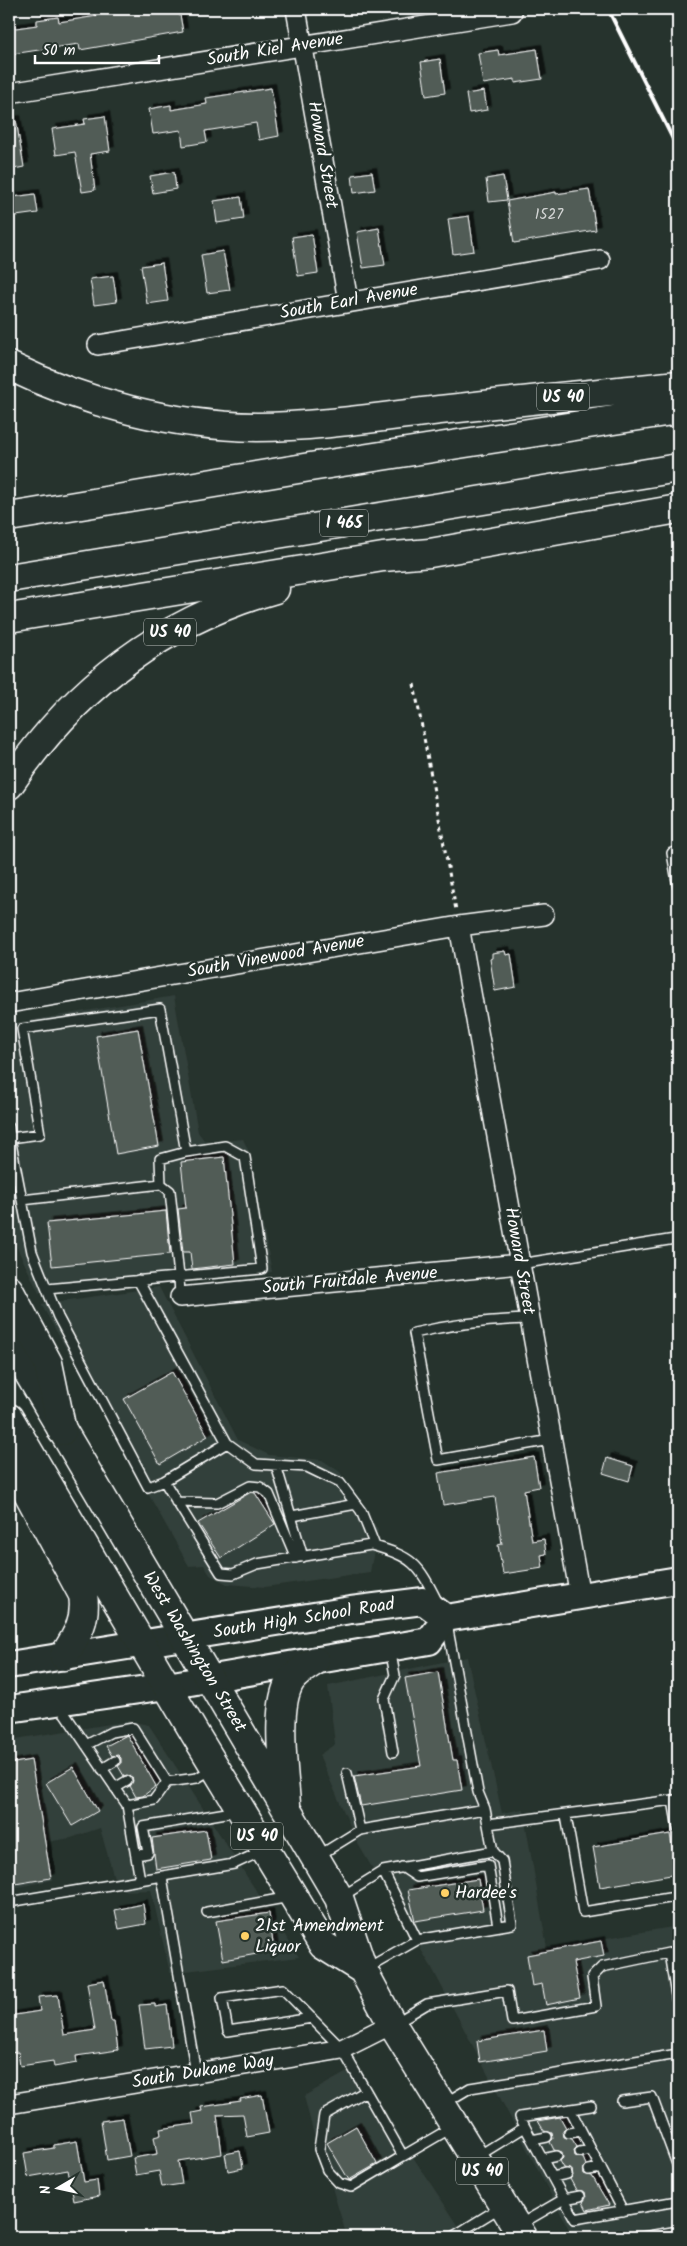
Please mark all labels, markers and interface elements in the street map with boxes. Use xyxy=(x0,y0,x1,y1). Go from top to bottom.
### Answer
street label: South Kiel Avenue xyxy=(205,25,345,75)
scale bar xyxy=(35,32,159,64)
text: 50 m xyxy=(42,39,76,63)
street label: Howard Street xyxy=(298,99,346,212)
house number: 1527 xyxy=(535,203,564,227)
street label: South Earl Avenue xyxy=(278,276,420,328)
road number: US 40 xyxy=(537,384,589,411)
road number: I 465 xyxy=(320,509,368,536)
road number: US 40 xyxy=(144,618,196,646)
street label: South Vinewood Avenue xyxy=(185,927,367,987)
street label: Howard Street xyxy=(495,1205,543,1318)
street label: South Fruitdale Avenue xyxy=(261,1259,439,1303)
street label: West Washington Street xyxy=(134,1566,254,1739)
street label: South High School Road xyxy=(211,1590,398,1648)
road number: US 40 xyxy=(231,1822,283,1850)
place label: Hardee's xyxy=(455,1879,517,1908)
marker: Hardee's xyxy=(439,1887,451,1899)
place label: 21st Amendment Liquor xyxy=(255,1912,385,1962)
marker: 21st Amendment Liquor xyxy=(239,1930,251,1942)
street label: South Dukane Way xyxy=(130,2046,277,2098)
road number: US 40 xyxy=(456,2158,508,2184)
north arrow xyxy=(32,2164,82,2214)
text: N xyxy=(35,2184,58,2196)

